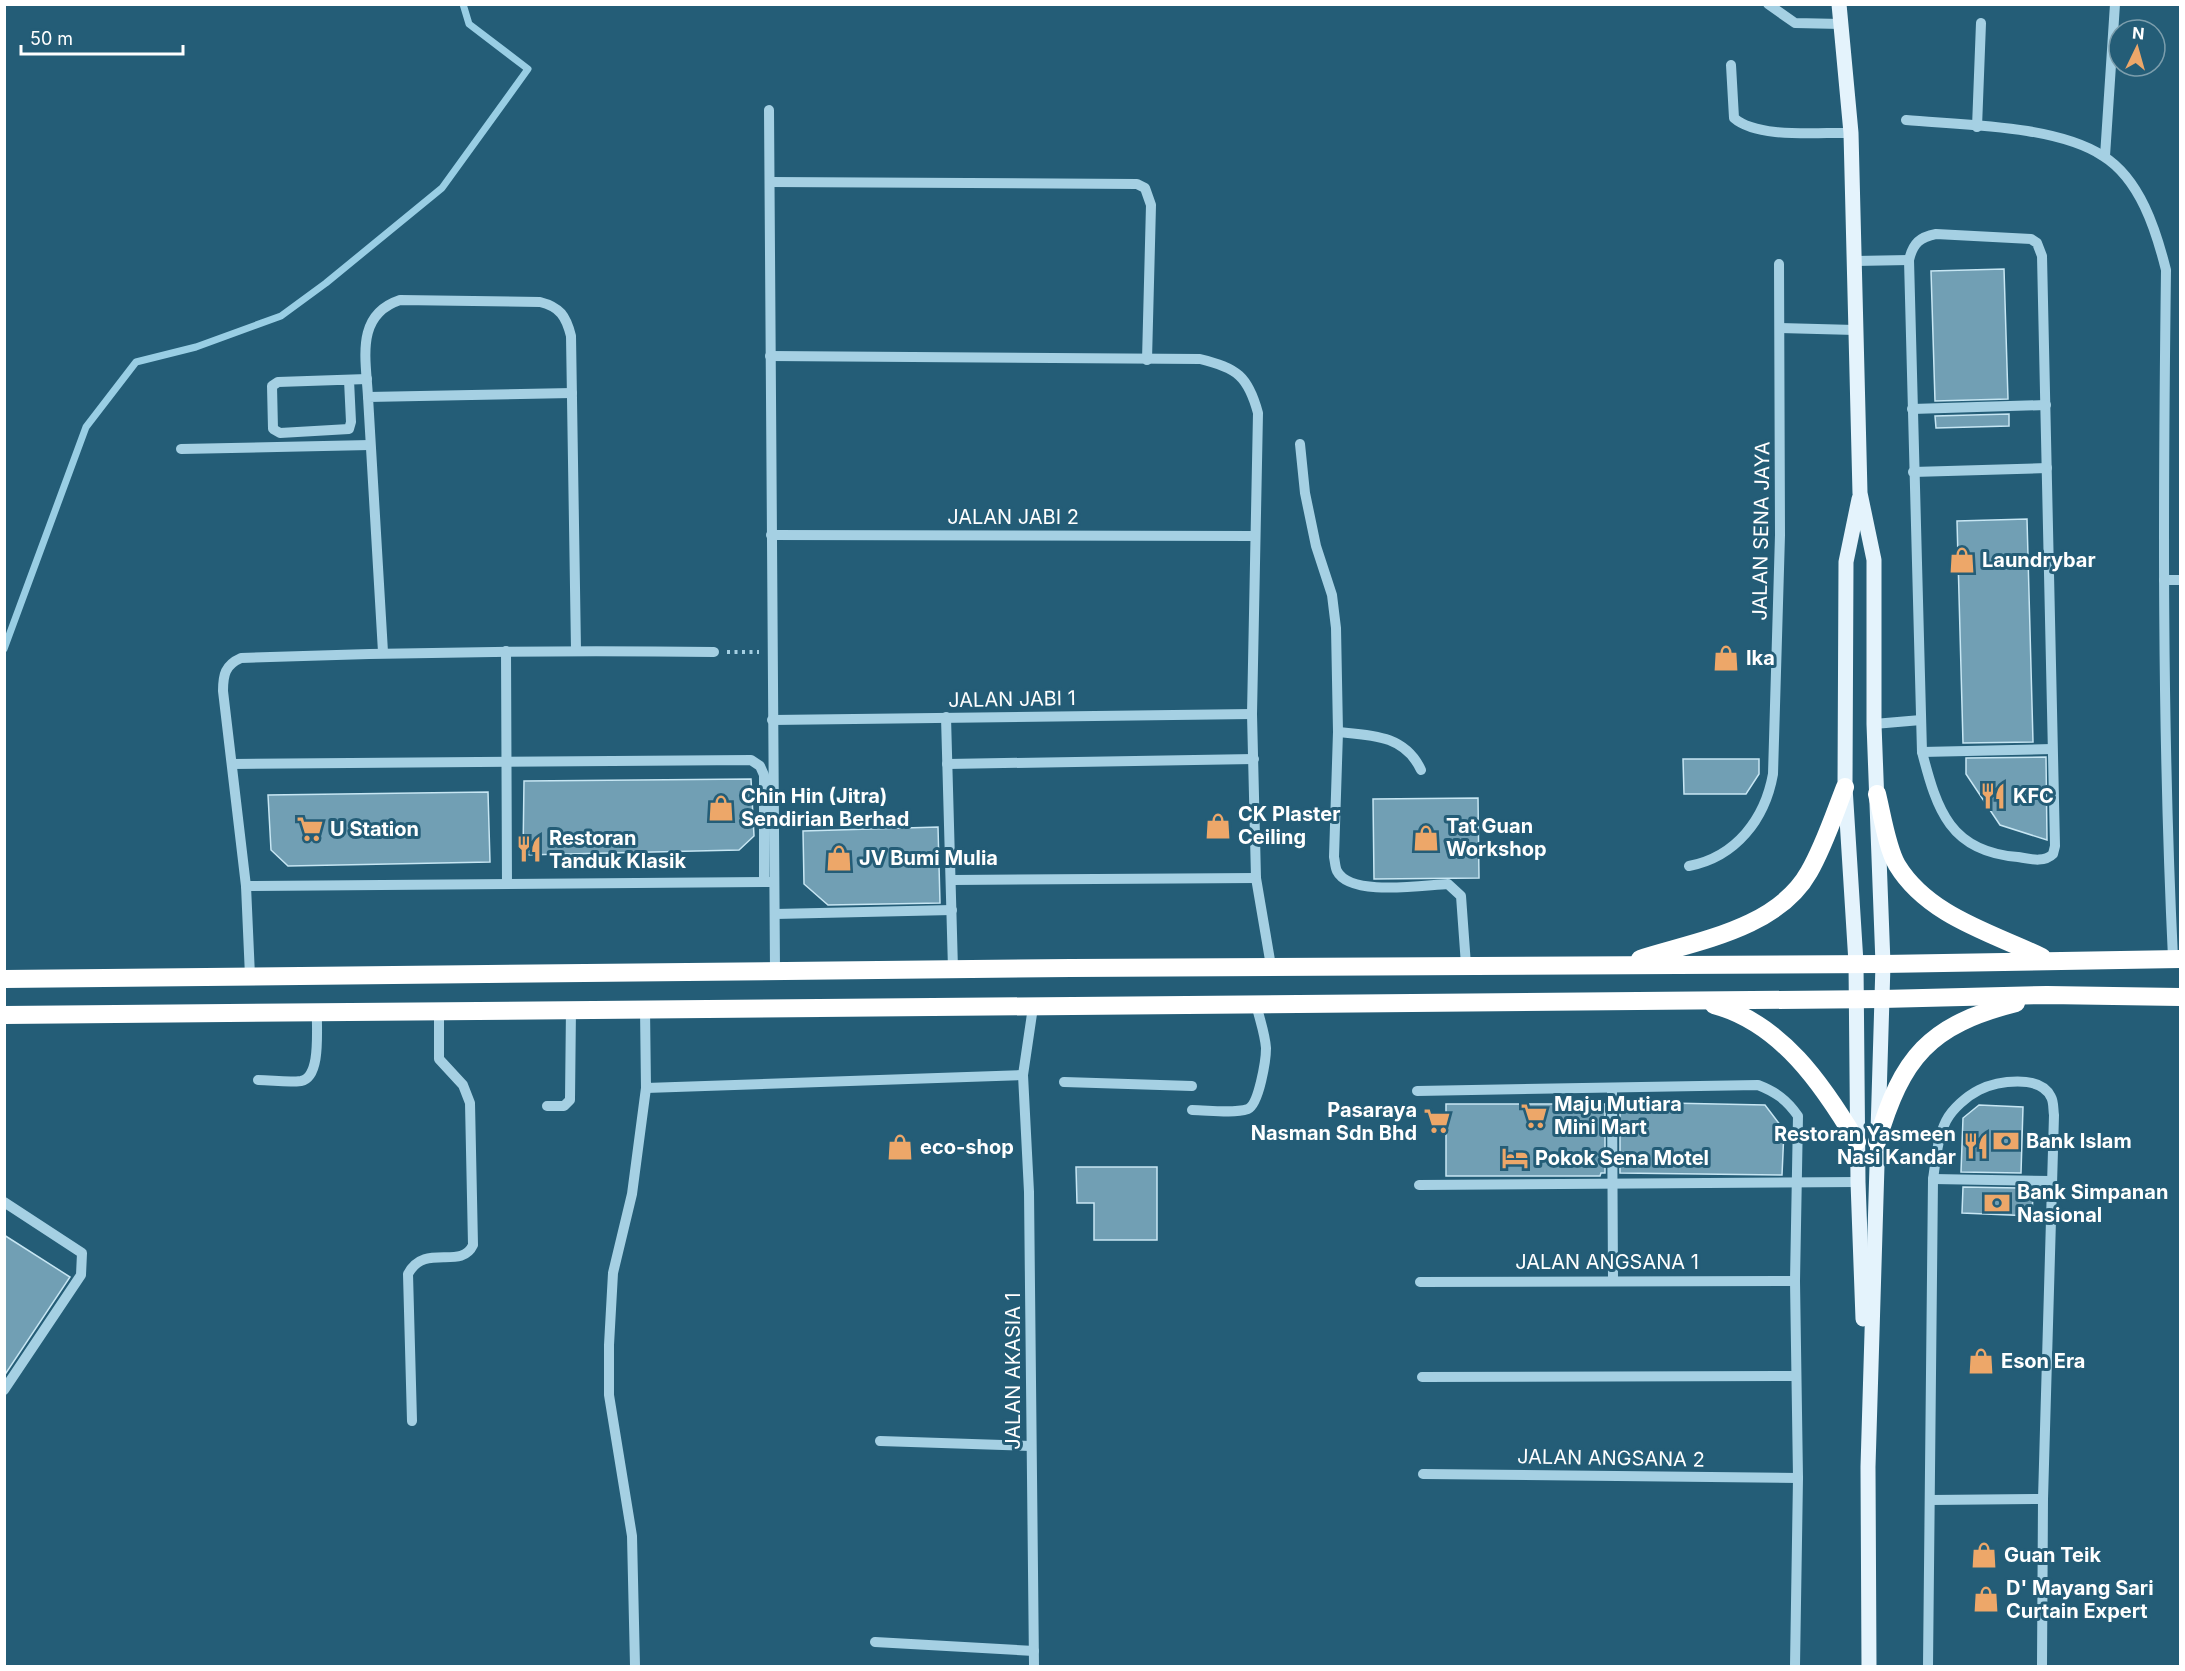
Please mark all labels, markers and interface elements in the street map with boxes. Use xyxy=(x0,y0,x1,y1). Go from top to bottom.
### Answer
scale bar xyxy=(21,18,183,56)
north arrow xyxy=(2107,18,2167,78)
text: N xyxy=(2131,23,2145,44)
text: 50 m xyxy=(30,28,73,49)
street label: JALAN SENA JAYA xyxy=(1747,441,1775,621)
street label: JALAN JABI 2 xyxy=(947,505,1079,529)
shop icon: Laundrybar xyxy=(1947,545,1977,575)
place label: Laundrybar xyxy=(1982,548,2096,572)
shop icon: Ika xyxy=(1711,643,1741,673)
place label: Ika xyxy=(1746,646,1775,670)
street label: JALAN JABI 1 xyxy=(948,686,1076,712)
restaurant icon: KFC xyxy=(1978,781,2008,811)
place label: Chin Hin (Jitra) Sendirian Berhad xyxy=(741,784,909,831)
place label: KFC xyxy=(2013,784,2054,808)
shop icon: Chin Hin (Jitra) Sendirian Berhad xyxy=(706,793,736,823)
place label: CK Plaster Ceiling xyxy=(1238,802,1340,849)
shop icon: CK Plaster Ceiling xyxy=(1203,811,1233,841)
supermarket icon: U Station xyxy=(295,814,325,844)
place label: Tat Guan Workshop xyxy=(1446,814,1547,861)
place label: U Station xyxy=(330,817,419,841)
shop icon: Tat Guan Workshop xyxy=(1411,823,1441,853)
place label: Restoran Tanduk Klasik xyxy=(549,826,686,873)
restaurant icon: Restoran Tanduk Klasik xyxy=(514,834,544,864)
shop icon: JV Bumi Mulia xyxy=(824,843,854,873)
place label: JV Bumi Mulia xyxy=(859,846,998,870)
place label: Maju Mutiara Mini Mart xyxy=(1554,1092,1682,1139)
place label: Pasaraya Nasman Sdn Bhd xyxy=(1251,1098,1417,1145)
supermarket icon: Maju Mutiara Mini Mart xyxy=(1519,1101,1549,1131)
supermarket icon: Pasaraya Nasman Sdn Bhd xyxy=(1422,1106,1452,1136)
place label: Restoran Yasmeen Nasi Kandar xyxy=(1774,1122,1956,1169)
bank icon: Bank Islam xyxy=(1991,1126,2021,1156)
place label: Bank Islam xyxy=(2026,1129,2132,1153)
restaurant icon: Restoran Yasmeen Nasi Kandar xyxy=(1961,1131,1991,1161)
shop icon: eco-shop xyxy=(885,1132,915,1162)
place label: eco-shop xyxy=(920,1135,1014,1159)
hotel icon: Pokok Sena Motel xyxy=(1500,1143,1530,1173)
place label: Pokok Sena Motel xyxy=(1535,1146,1709,1170)
place label: Bank Simpanan Nasional xyxy=(2017,1180,2168,1227)
bank icon: Bank Simpanan Nasional xyxy=(1982,1188,2012,1218)
street label: JALAN ANGSANA 1 xyxy=(1515,1250,1699,1274)
street label: JALAN AKASIA 1 xyxy=(1001,1292,1025,1450)
shop icon: Eson Era xyxy=(1966,1346,1996,1376)
place label: Eson Era xyxy=(2001,1349,2085,1373)
street label: JALAN ANGSANA 2 xyxy=(1517,1444,1705,1472)
shop icon: Guan Teik xyxy=(1969,1540,1999,1570)
place label: Guan Teik xyxy=(2004,1543,2101,1567)
place label: D' Mayang Sari Curtain Expert xyxy=(2006,1576,2154,1623)
shop icon: D' Mayang Sari Curtain Expert xyxy=(1971,1584,2001,1614)

